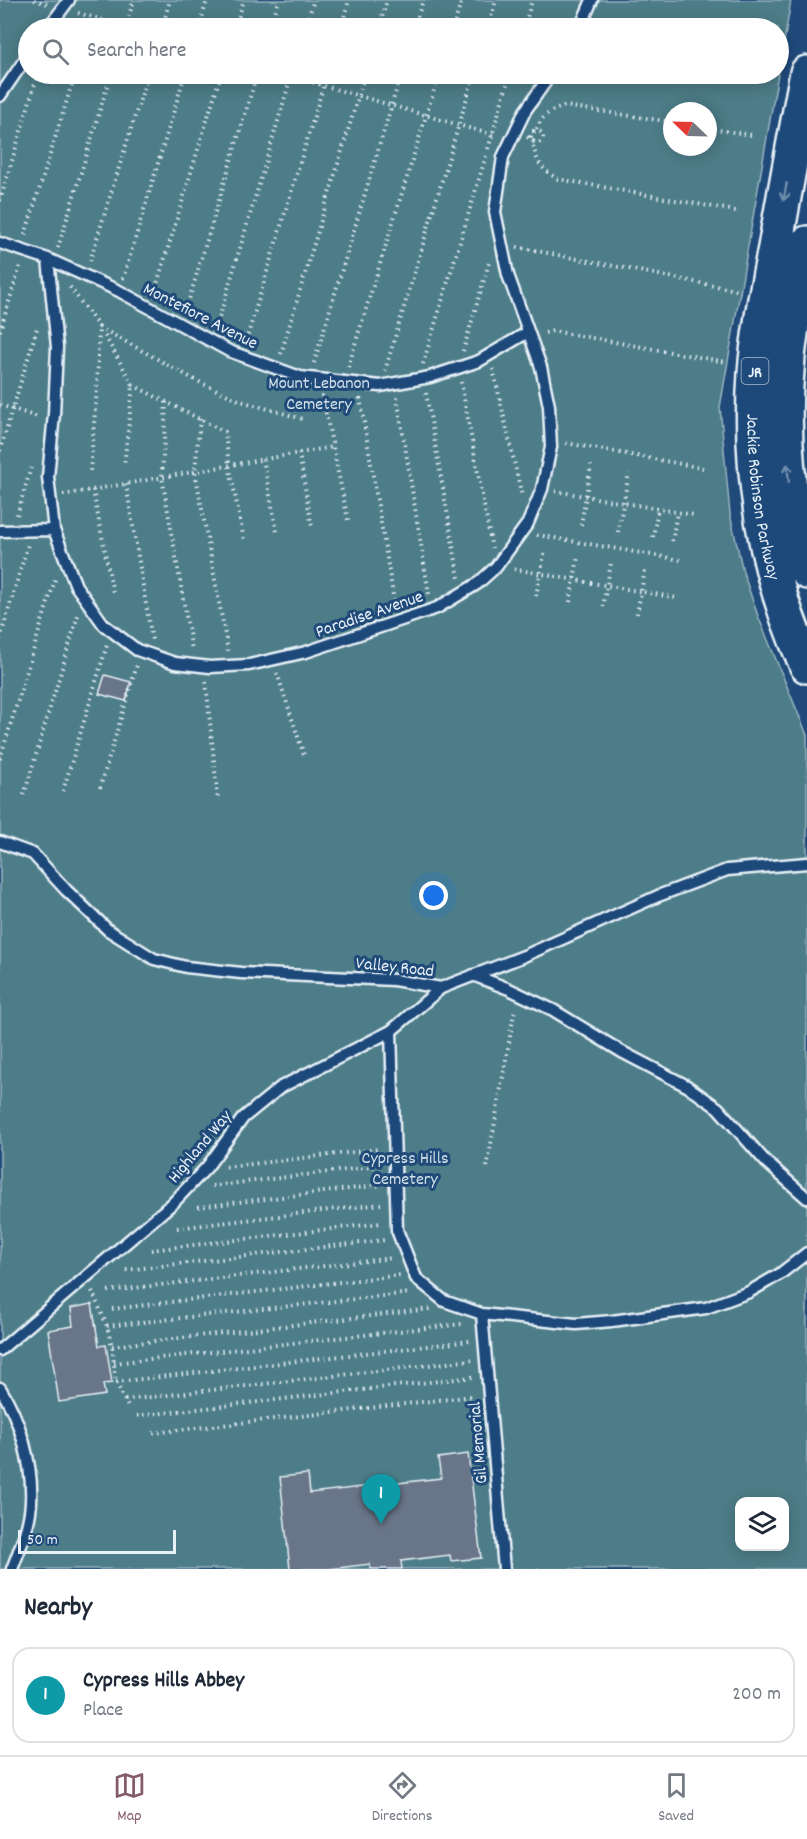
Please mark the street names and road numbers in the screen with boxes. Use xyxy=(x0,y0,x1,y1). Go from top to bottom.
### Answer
street label: Montefiore Avenue xyxy=(138,278,262,357)
road number: JR xyxy=(742,358,768,384)
street label: Jackie Robinson Parkway xyxy=(738,414,785,584)
street label: Paradise Avenue xyxy=(313,585,427,645)
street label: Valley Road xyxy=(354,952,435,985)
street label: Highland Way xyxy=(163,1105,239,1189)
street label: Gil Memorial xyxy=(463,1400,496,1485)

